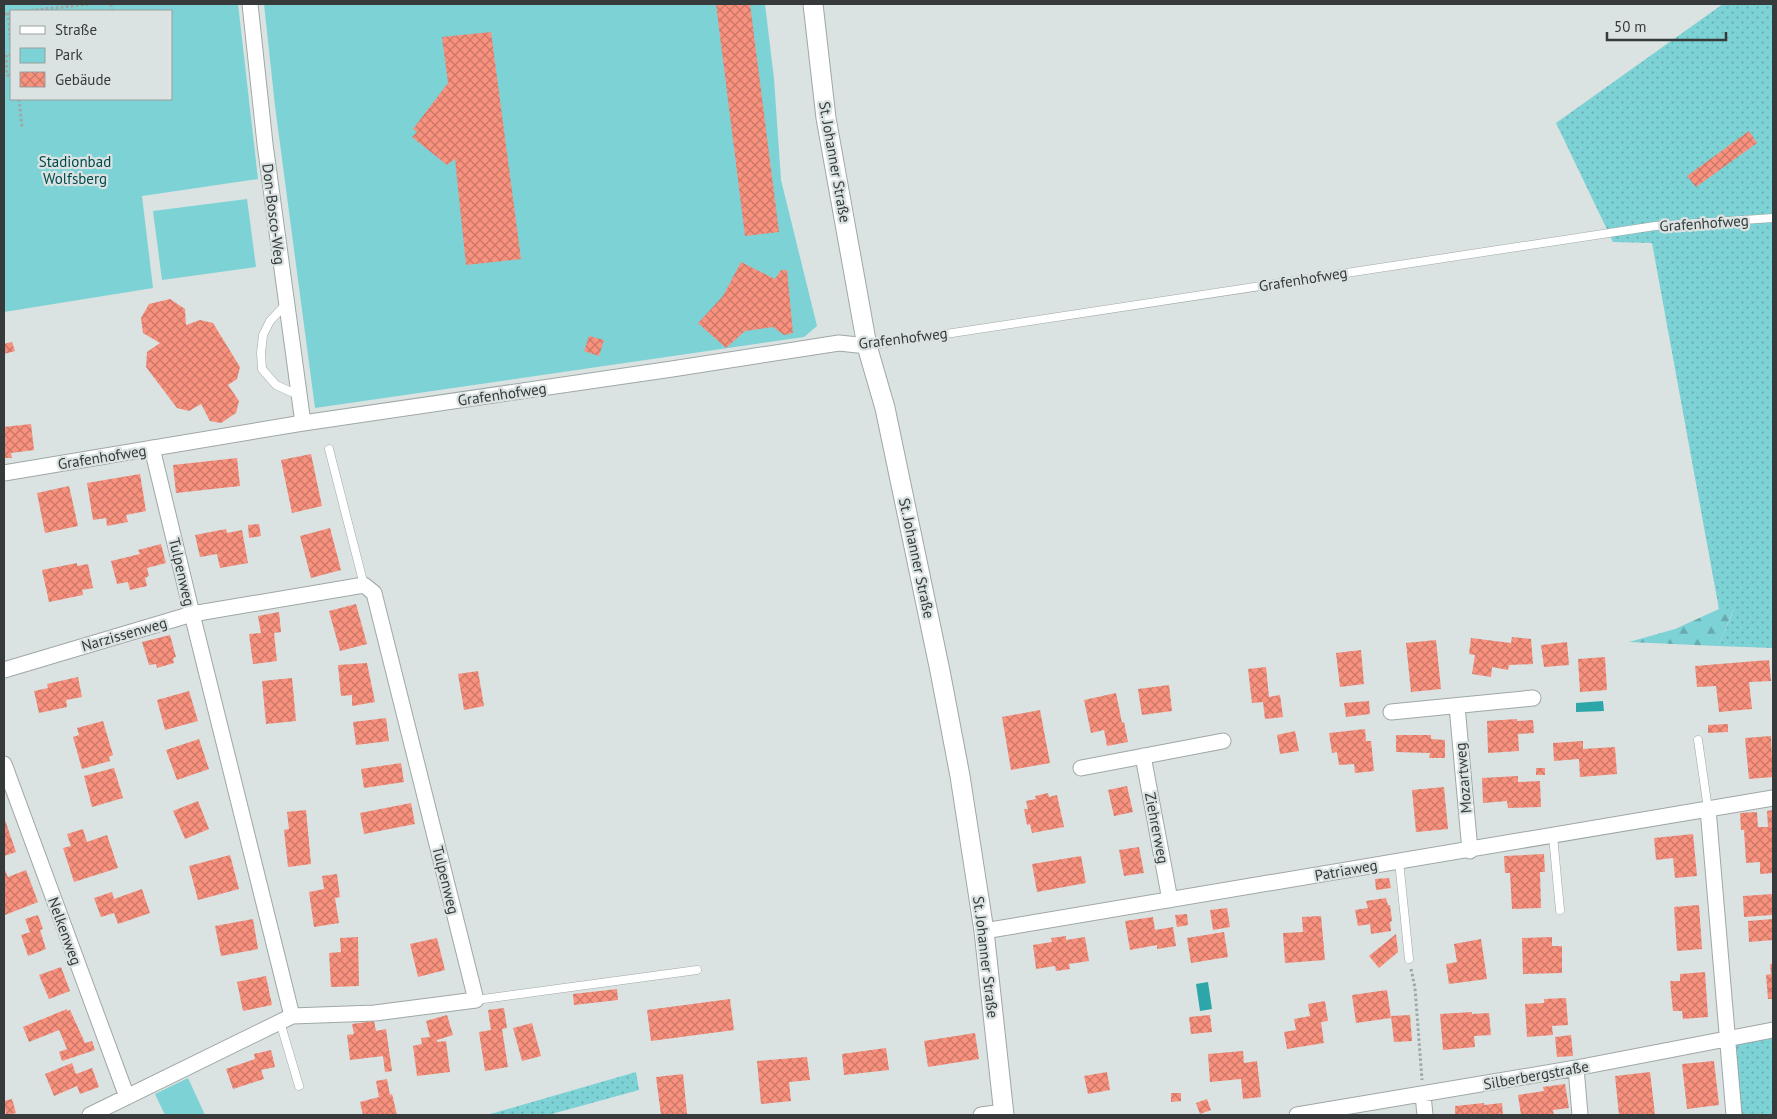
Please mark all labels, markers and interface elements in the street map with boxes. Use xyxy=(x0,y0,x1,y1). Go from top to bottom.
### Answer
legend xyxy=(10,10,172,100)
scale bar xyxy=(1607,10,1726,42)
text: 50 m xyxy=(1614,17,1647,36)
text: Straße xyxy=(55,20,97,39)
text: Park xyxy=(55,45,83,64)
text: Gebäude xyxy=(55,70,111,89)
street label: St. Johanner Straße xyxy=(815,100,855,224)
park label: Stadionbad Wolfsberg xyxy=(39,152,111,188)
street label: Don-Bosco-Weg xyxy=(258,162,290,266)
street label: Grafenhofweg xyxy=(1659,210,1749,236)
street label: Grafenhofweg xyxy=(1257,263,1349,295)
street label: Grafenhofweg xyxy=(857,323,949,353)
street label: Grafenhofweg xyxy=(456,378,548,410)
street label: Grafenhofweg xyxy=(56,441,148,473)
street label: St. Johanner Straße xyxy=(895,496,939,620)
street label: Tulpenweg xyxy=(165,536,199,608)
street label: Narzissenweg xyxy=(79,613,169,655)
street label: Mozartweg xyxy=(1450,742,1476,814)
street label: Ziehrerweg xyxy=(1141,791,1173,865)
street label: Tulpenweg xyxy=(428,844,464,916)
street label: Patriaweg xyxy=(1313,855,1379,885)
street label: Nelkenweg xyxy=(44,894,86,968)
street label: St. Johanner Straße xyxy=(969,895,1003,1019)
street label: Silberbergstraße xyxy=(1482,1056,1590,1094)

